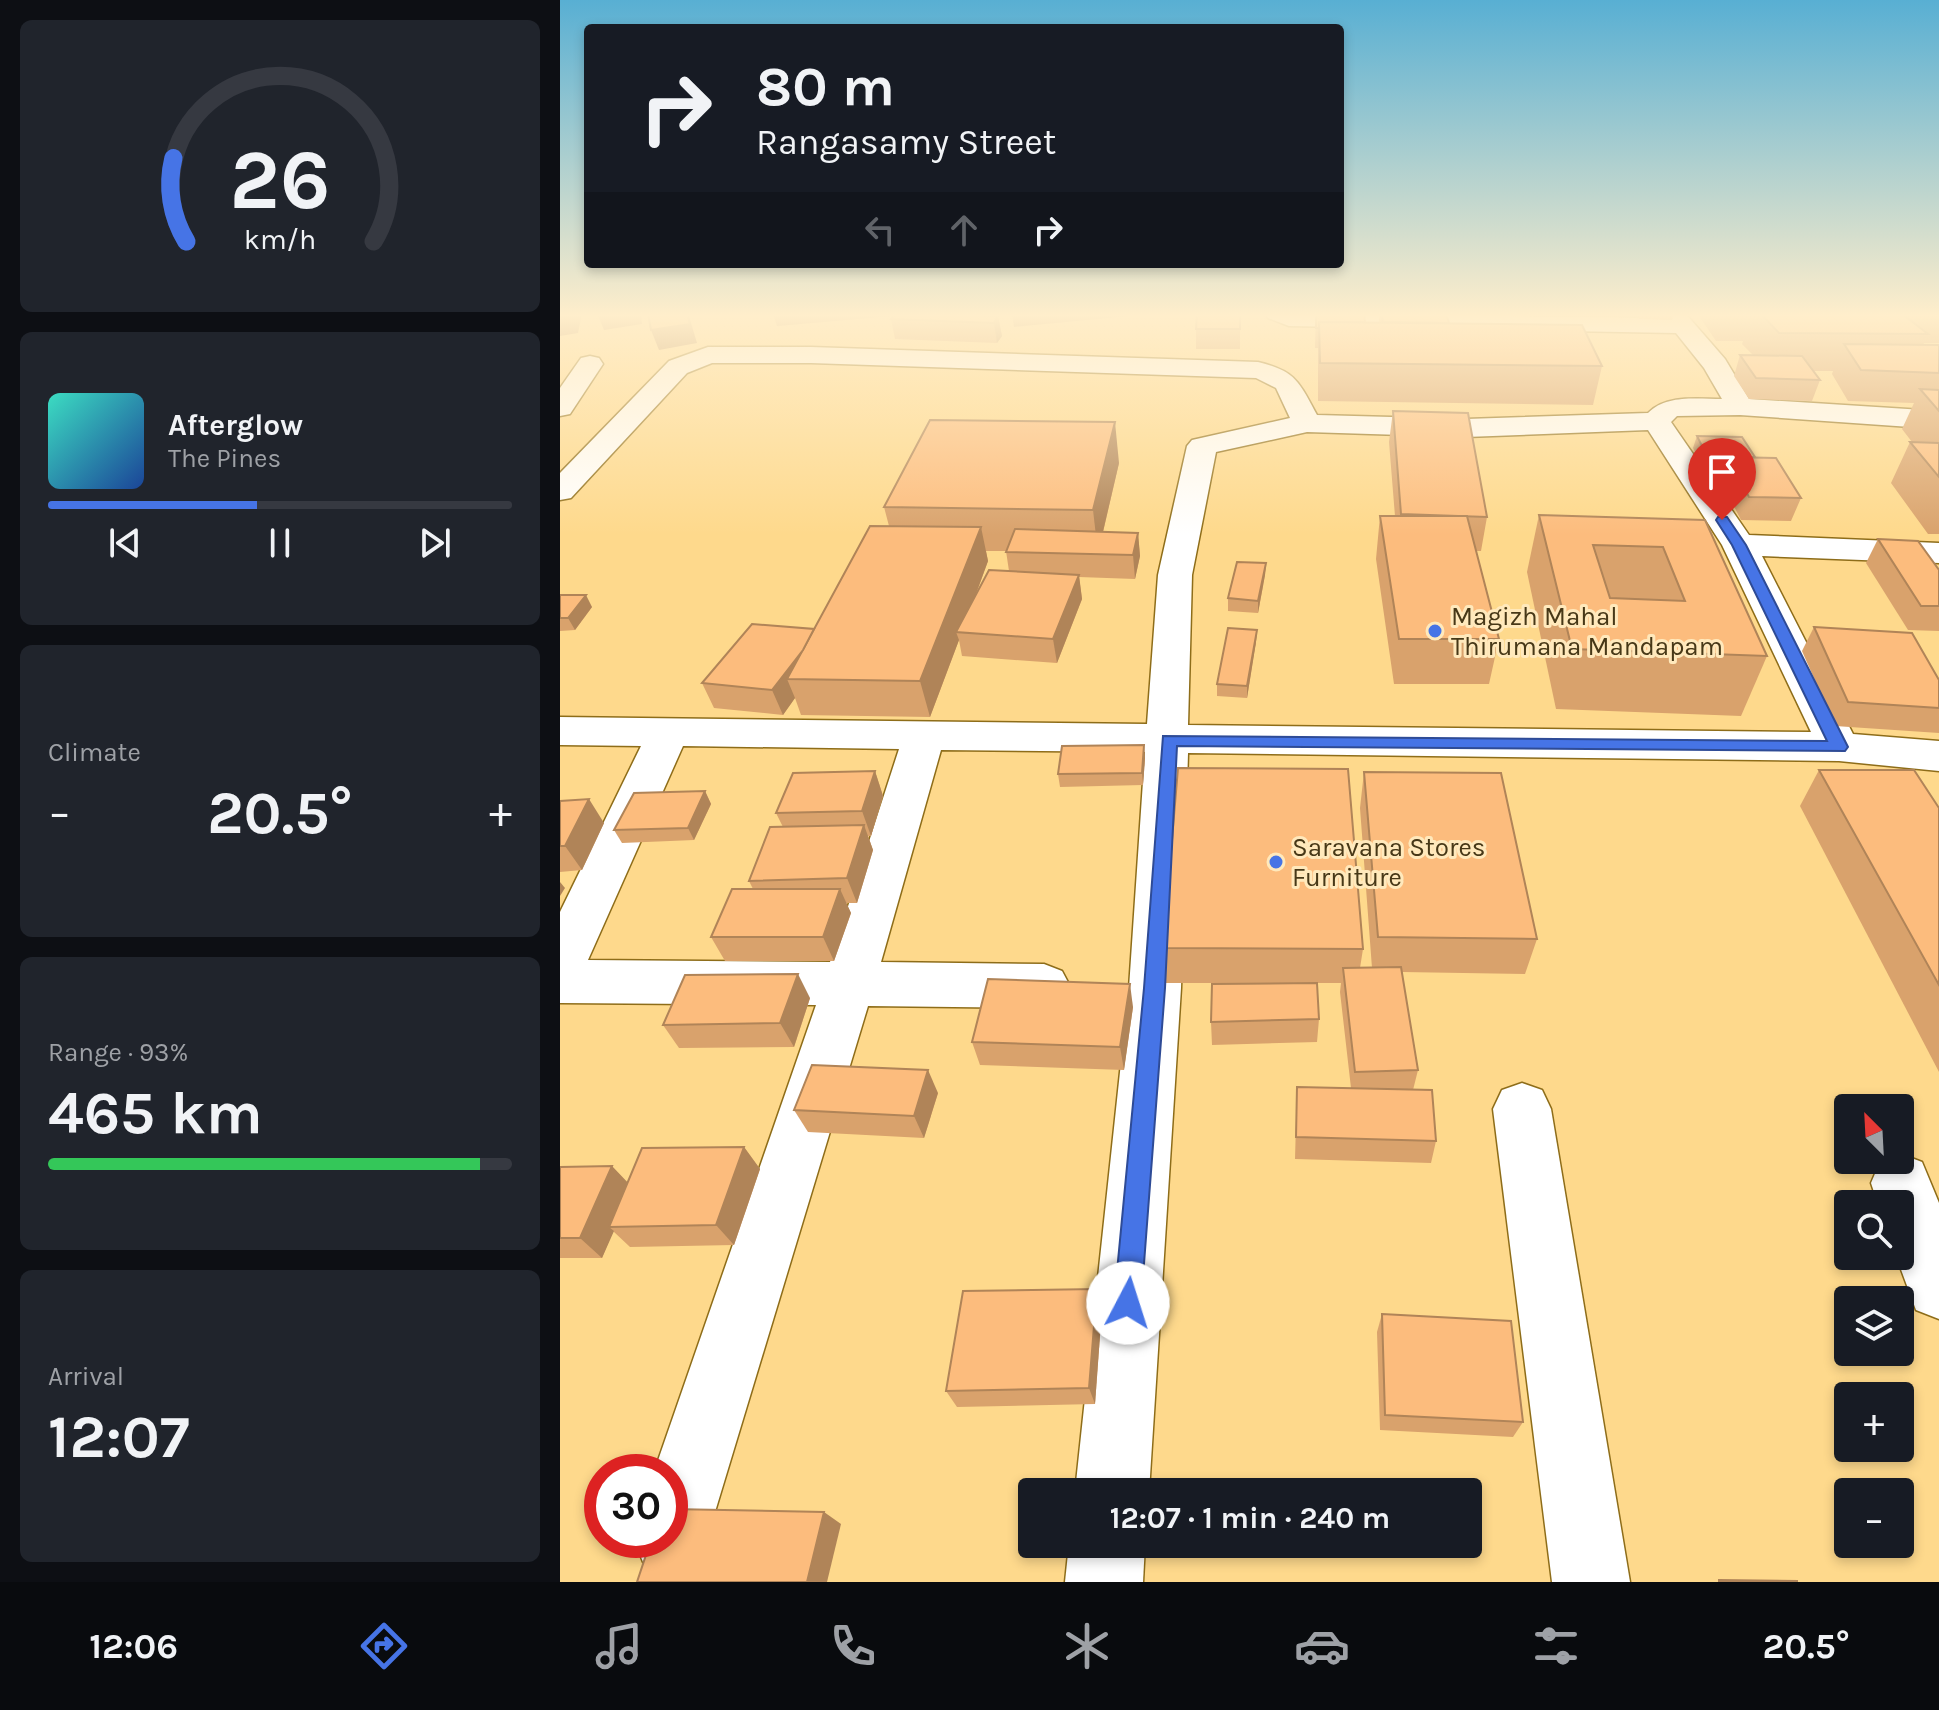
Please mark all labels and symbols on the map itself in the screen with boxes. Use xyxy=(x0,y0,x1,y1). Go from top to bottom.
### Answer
pin xyxy=(1688,438,1756,520)
place label: Magizh Mahal Thirumana Mandapam xyxy=(1451,601,1723,662)
marker: Magizh Mahal Thirumana Mandapam xyxy=(1426,622,1444,640)
place label: Saravana Stores Furniture xyxy=(1292,832,1485,893)
marker: Saravana Stores Furniture xyxy=(1267,853,1285,871)
north arrow xyxy=(1834,1094,1914,1174)
position arrow xyxy=(1086,1261,1170,1345)
speed limit sign: 30 xyxy=(584,1454,688,1558)

